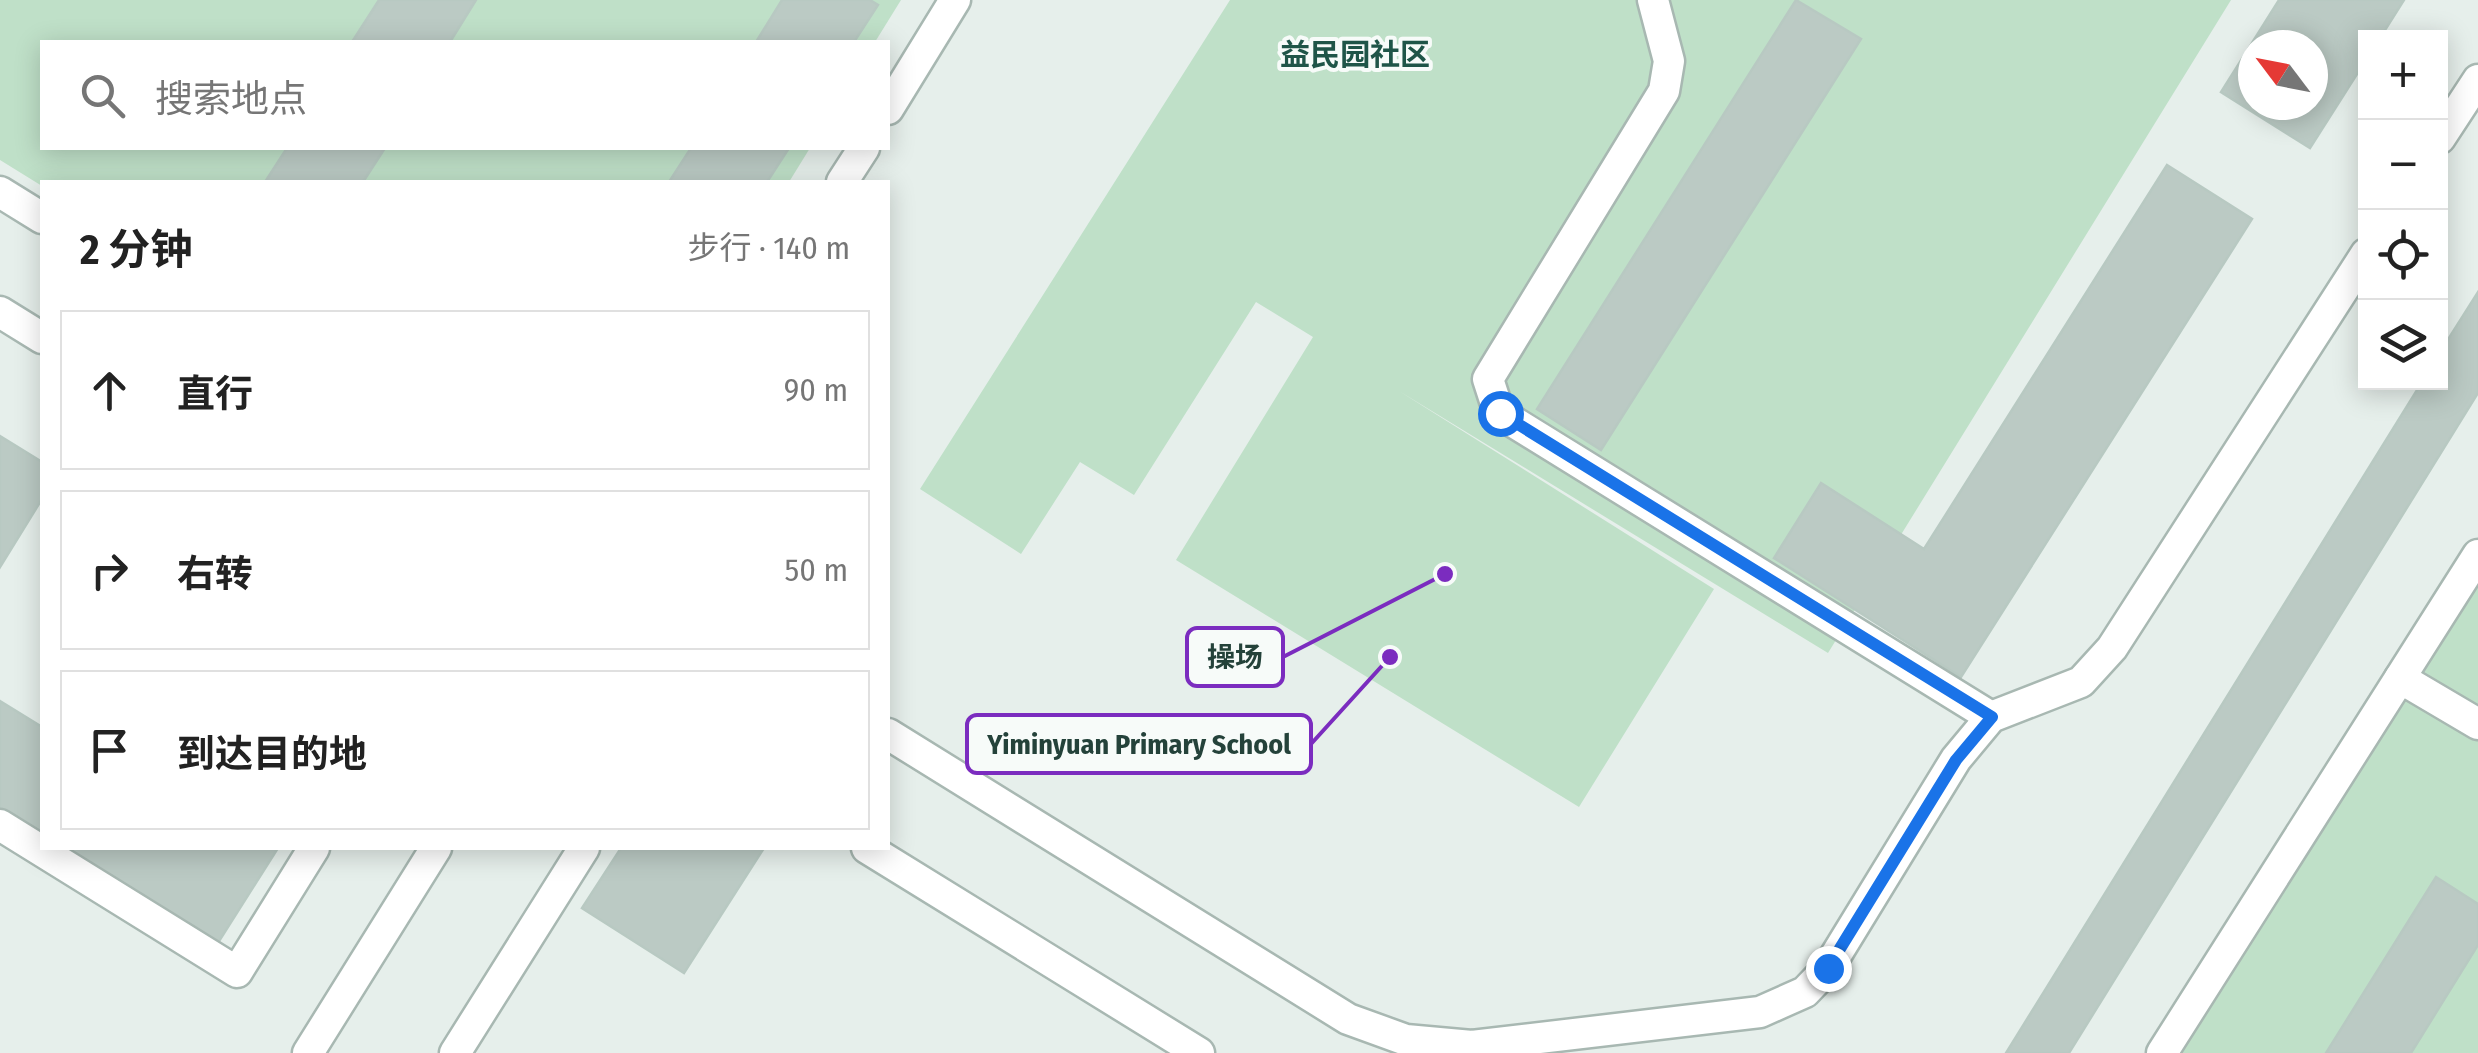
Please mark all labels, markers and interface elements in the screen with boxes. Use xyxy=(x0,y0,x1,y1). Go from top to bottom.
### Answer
north arrow xyxy=(2238,30,2328,120)
map controls xyxy=(2358,30,2448,390)
button: + xyxy=(2358,30,2448,120)
district label: 益民园社区 xyxy=(1280,37,1430,73)
search box xyxy=(40,40,890,150)
icon: search xyxy=(75,68,130,123)
text: 搜索地点 xyxy=(155,76,307,122)
button: − xyxy=(2358,120,2448,210)
button: locate xyxy=(2358,210,2448,300)
text: 2 分钟 xyxy=(80,225,192,275)
text: 步行 · 140 m xyxy=(687,229,850,267)
button: layers xyxy=(2358,300,2448,390)
icon: ahead xyxy=(82,363,137,418)
text: 直行 xyxy=(177,371,253,417)
text: 90 m xyxy=(784,371,848,409)
route start xyxy=(1478,391,1524,437)
icon: right xyxy=(82,543,137,598)
text: 右转 xyxy=(177,551,253,597)
text: 50 m xyxy=(785,551,848,589)
callout: 操场 xyxy=(1187,628,1283,686)
text: 操场 xyxy=(1207,641,1263,674)
callout: Yiminyuan Primary School xyxy=(967,715,1311,773)
icon: arrive xyxy=(82,723,137,778)
text: Yiminyuan Primary School xyxy=(986,728,1291,761)
text: 到达目的地 xyxy=(177,731,367,777)
route end xyxy=(1806,946,1852,992)

